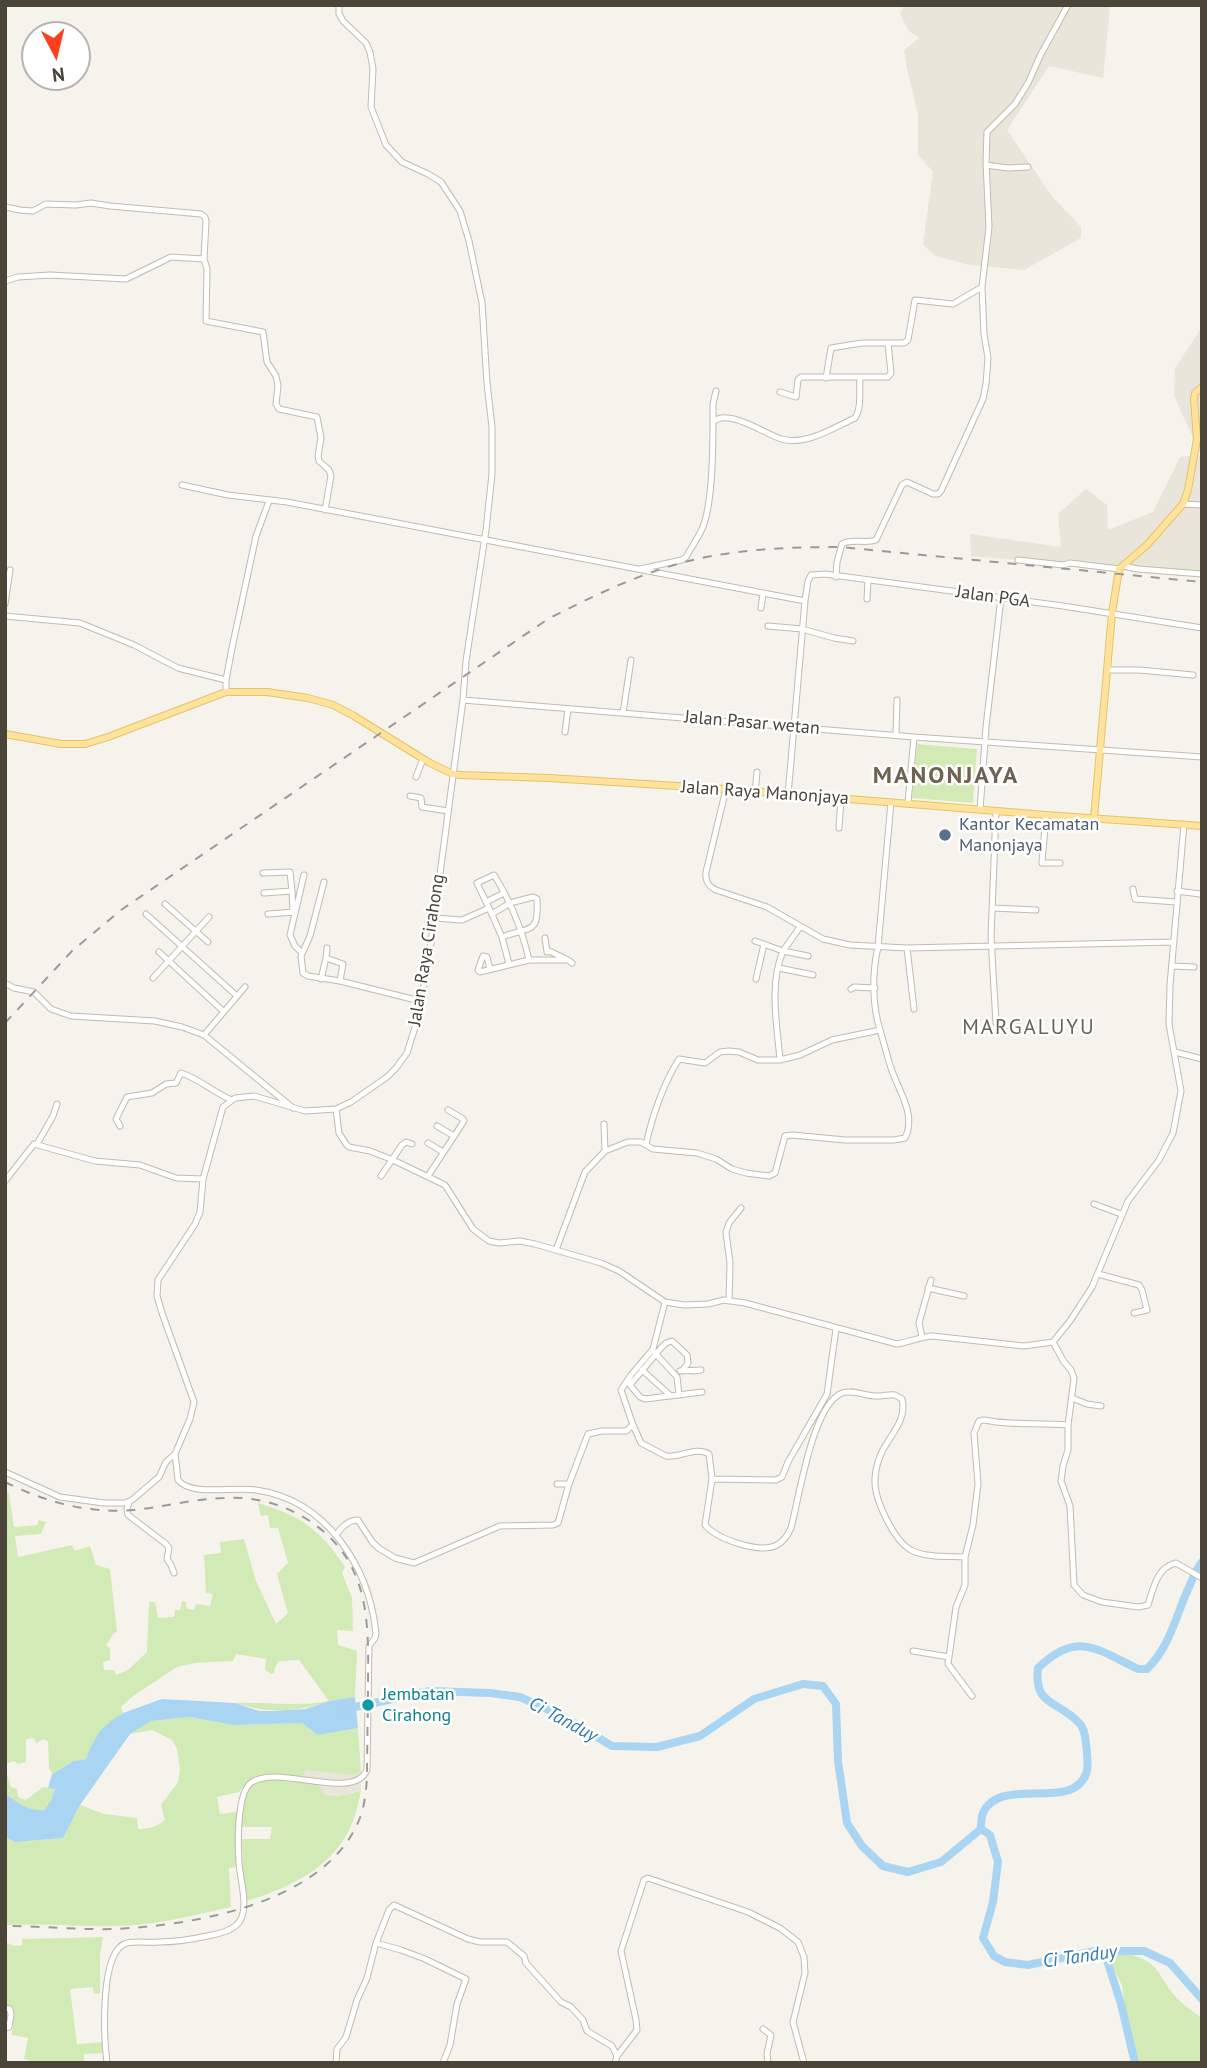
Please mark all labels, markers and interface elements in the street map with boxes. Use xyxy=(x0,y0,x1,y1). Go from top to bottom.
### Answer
north arrow xyxy=(21,21,91,91)
text: N xyxy=(51,62,66,88)
street label: Jalan PGA xyxy=(955,581,1031,613)
street label: Jalan Pasar wetan xyxy=(683,706,821,740)
district label: MANONJAYA xyxy=(874,762,1018,790)
street label: Jalan Raya Manonjaya xyxy=(680,776,850,810)
place label: Kantor Kecamatan Manonjaya xyxy=(959,814,1099,856)
marker: Kantor Kecamatan Manonjaya xyxy=(937,827,953,843)
street label: Jalan Raya Cirahong xyxy=(404,872,450,1028)
district label: MARGALUYU xyxy=(963,1015,1095,1041)
place label: Jembatan Cirahong xyxy=(382,1684,455,1726)
water label: Ci Tanduy xyxy=(525,1692,601,1748)
marker: Jembatan Cirahong xyxy=(360,1697,376,1713)
water label: Ci Tanduy xyxy=(1041,1941,1119,1973)

